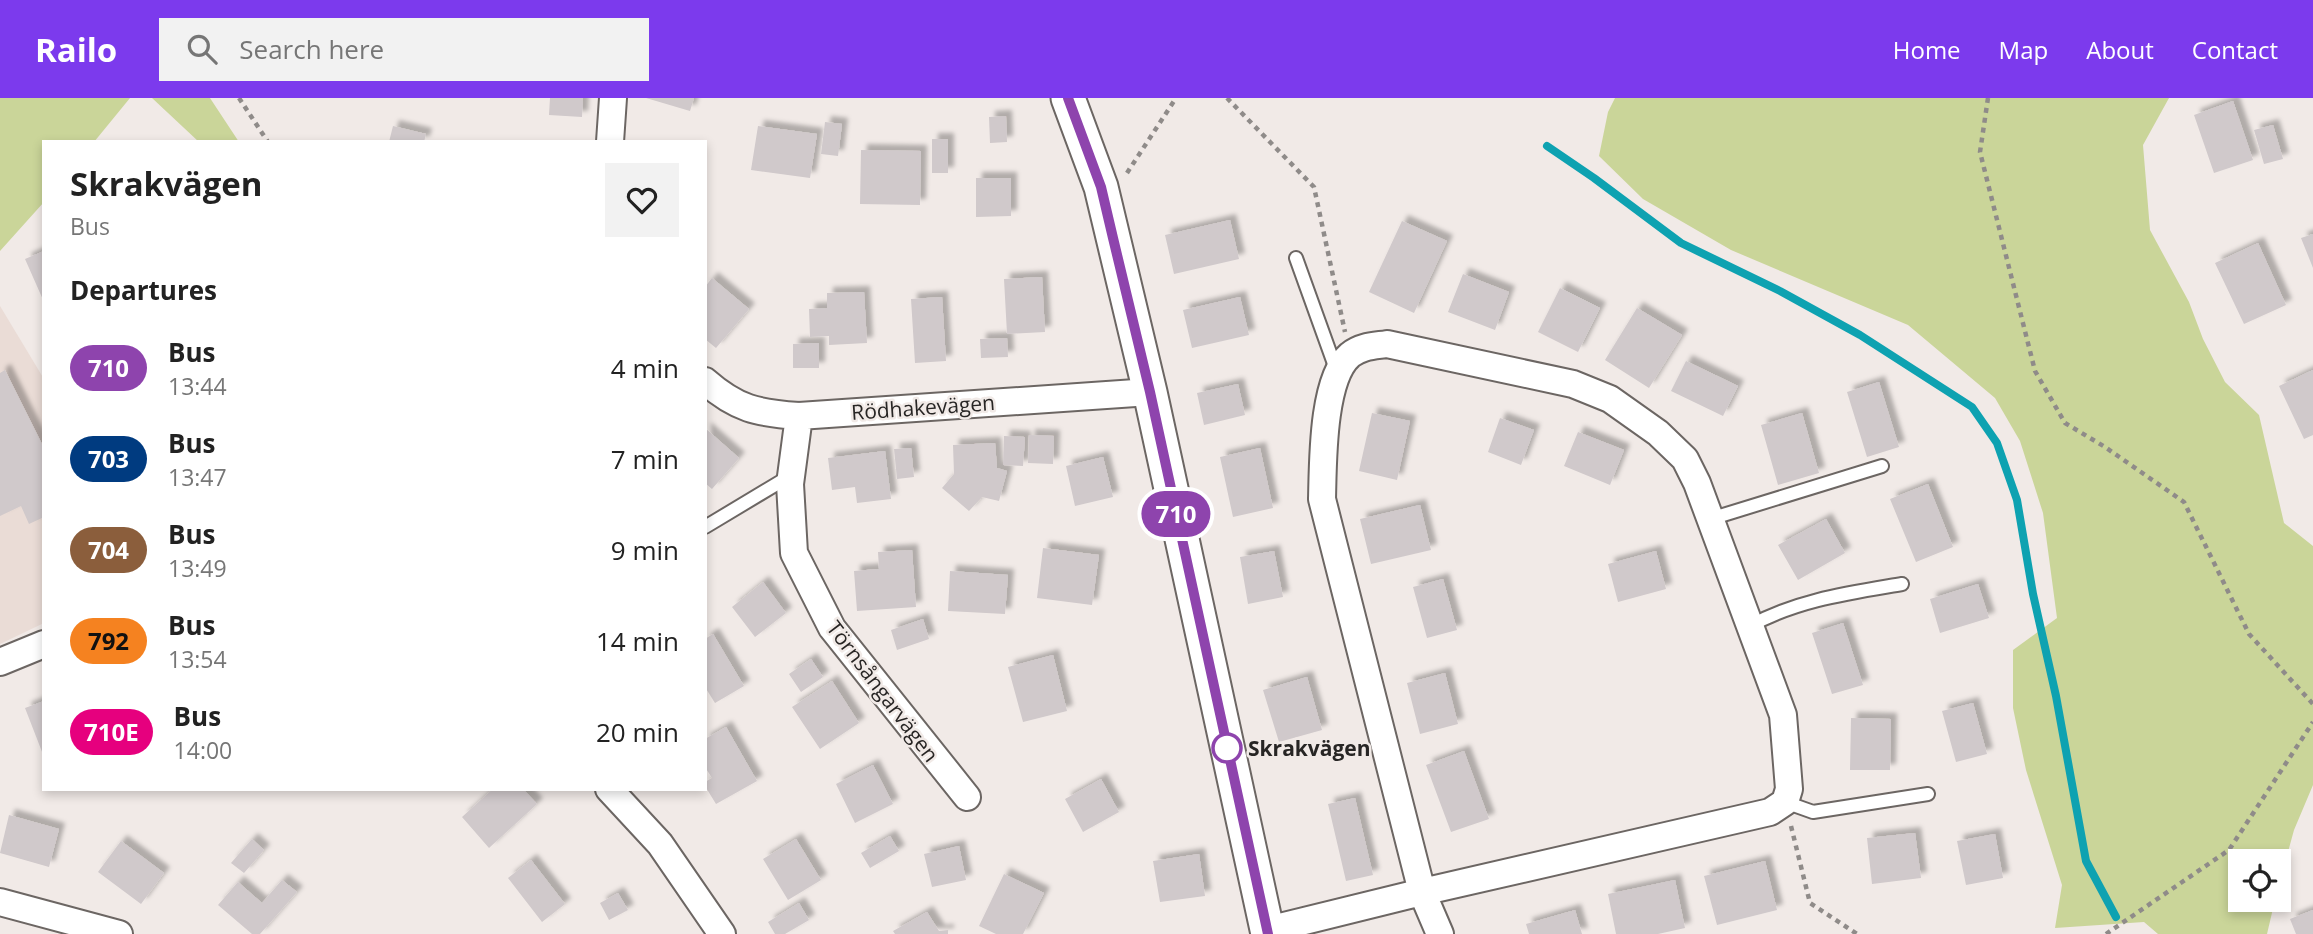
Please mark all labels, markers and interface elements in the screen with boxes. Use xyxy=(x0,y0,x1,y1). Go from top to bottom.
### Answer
search box xyxy=(159,18,649,81)
text: Railo xyxy=(35,27,117,72)
icon: search xyxy=(183,30,221,68)
text: Search here xyxy=(239,31,384,67)
text: Home xyxy=(1893,33,1961,66)
text: Map xyxy=(1999,33,2048,66)
text: About xyxy=(2086,33,2154,66)
text: Contact xyxy=(2192,33,2278,66)
text: Skrakvägen xyxy=(70,161,263,206)
button: heart xyxy=(605,163,679,237)
text: Bus xyxy=(70,210,110,242)
text: Departures xyxy=(70,272,217,308)
text: Bus xyxy=(168,334,215,370)
text: 4 min xyxy=(611,350,679,386)
text: 710 xyxy=(88,351,129,384)
text: 13:44 xyxy=(168,370,227,402)
street label: Rödhakevägen xyxy=(850,388,996,426)
text: Bus xyxy=(168,425,215,461)
text: 7 min xyxy=(611,441,679,477)
text: 703 xyxy=(88,442,129,475)
text: 13:47 xyxy=(168,461,227,493)
line badge: 710 xyxy=(1136,491,1216,537)
text: 710 xyxy=(1155,497,1197,530)
text: Bus xyxy=(168,516,215,552)
text: 9 min xyxy=(611,532,679,568)
text: 704 xyxy=(88,533,129,566)
text: 13:49 xyxy=(168,552,227,584)
text: Bus xyxy=(168,607,215,643)
street label: Törnsångarvägen xyxy=(821,615,945,767)
text: 14 min xyxy=(596,623,679,659)
text: 792 xyxy=(88,624,129,657)
text: 13:54 xyxy=(168,643,227,675)
text: Bus xyxy=(174,698,221,734)
text: 20 min xyxy=(596,714,679,750)
text: 710E xyxy=(84,715,139,748)
marker: Skrakvägen xyxy=(1212,733,1242,763)
text: 14:00 xyxy=(174,734,232,766)
place label: Skrakvägen xyxy=(1248,734,1371,762)
map controls xyxy=(2228,849,2291,912)
button: locate xyxy=(2228,849,2291,912)

